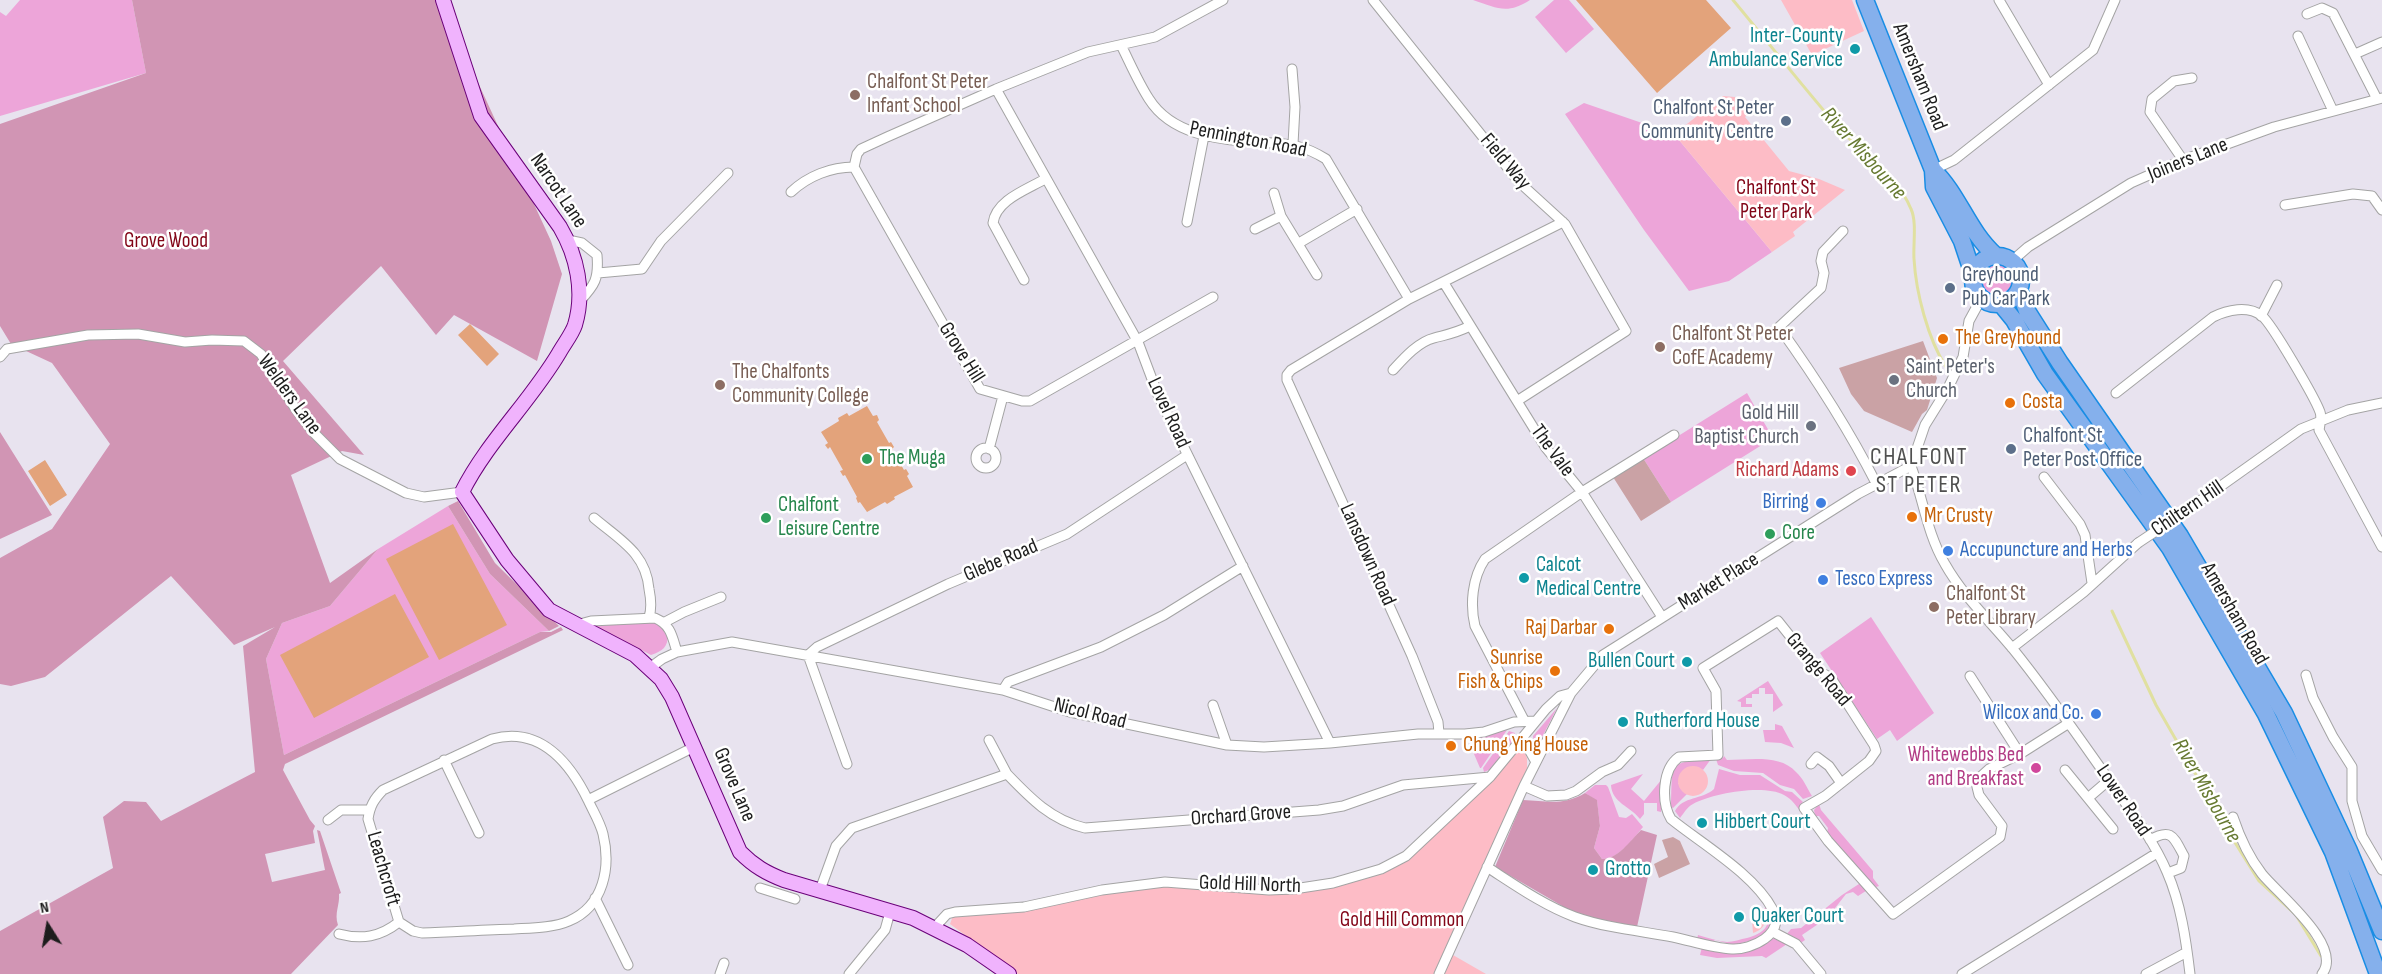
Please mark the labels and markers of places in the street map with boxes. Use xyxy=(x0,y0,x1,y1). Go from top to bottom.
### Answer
place label: Inter-County Ambulance Service xyxy=(1709,24,1843,74)
marker: Inter-County Ambulance Service xyxy=(1848,42,1862,56)
place label: Chalfont St Peter Infant School xyxy=(867,70,988,120)
marker: Chalfont St Peter Infant School xyxy=(848,88,862,102)
place label: Chalfont St Peter Community Centre xyxy=(1641,96,1774,146)
marker: Chalfont St Peter Community Centre xyxy=(1779,114,1793,128)
place label: Greyhound Pub Car Park xyxy=(1962,263,2050,313)
marker: Greyhound Pub Car Park xyxy=(1943,281,1957,295)
place label: Chalfont St Peter CofE Academy xyxy=(1672,322,1793,372)
place label: The Greyhound xyxy=(1955,326,2061,352)
marker: The Greyhound xyxy=(1936,332,1950,346)
marker: Chalfont St Peter CofE Academy xyxy=(1653,340,1667,354)
place label: Saint Peter's Church xyxy=(1906,355,1995,405)
place label: The Chalfonts Community College xyxy=(732,360,869,410)
marker: Saint Peter's Church xyxy=(1887,373,1901,387)
marker: The Chalfonts Community College xyxy=(713,378,727,392)
place label: Costa xyxy=(2022,390,2063,416)
marker: Costa xyxy=(2003,396,2017,410)
place label: Gold Hill Baptist Church xyxy=(1694,401,1799,451)
marker: Gold Hill Baptist Church xyxy=(1804,419,1818,433)
place label: Chalfont St Peter Post Office xyxy=(2023,424,2142,474)
marker: Chalfont St Peter Post Office xyxy=(2004,442,2018,456)
place label: The Muga xyxy=(879,446,946,472)
marker: The Muga xyxy=(860,452,874,466)
place label: Richard Adams xyxy=(1736,458,1839,484)
marker: Richard Adams xyxy=(1844,464,1858,478)
place label: Birring xyxy=(1762,490,1809,516)
place label: Chalfont Leisure Centre xyxy=(778,493,880,543)
marker: Birring xyxy=(1814,496,1828,510)
place label: Mr Crusty xyxy=(1924,504,1993,530)
marker: Mr Crusty xyxy=(1905,510,1919,524)
marker: Chalfont Leisure Centre xyxy=(759,511,773,525)
place label: Core xyxy=(1782,521,1815,547)
marker: Core xyxy=(1763,527,1777,541)
place label: Accupuncture and Herbs xyxy=(1960,538,2133,564)
marker: Accupuncture and Herbs xyxy=(1941,544,1955,558)
place label: Calcot Medical Centre xyxy=(1536,553,1641,603)
place label: Tesco Express xyxy=(1835,567,1933,593)
marker: Calcot Medical Centre xyxy=(1517,571,1531,585)
marker: Tesco Express xyxy=(1816,573,1830,587)
place label: Chalfont St Peter Library xyxy=(1946,582,2036,632)
marker: Chalfont St Peter Library xyxy=(1927,600,1941,614)
place label: Raj Darbar xyxy=(1525,616,1597,642)
marker: Raj Darbar xyxy=(1602,622,1616,636)
place label: Sunrise Fish & Chips xyxy=(1458,646,1543,696)
place label: Bullen Court xyxy=(1588,649,1675,675)
marker: Bullen Court xyxy=(1680,655,1694,669)
marker: Sunrise Fish & Chips xyxy=(1548,664,1562,678)
place label: Wilcox and Co. xyxy=(1983,701,2084,727)
marker: Wilcox and Co. xyxy=(2089,707,2103,721)
place label: Rutherford House xyxy=(1635,709,1760,735)
marker: Rutherford House xyxy=(1616,715,1630,729)
place label: Chung Ying House xyxy=(1463,733,1589,759)
marker: Chung Ying House xyxy=(1444,739,1458,753)
place label: Whitewebbs Bed and Breakfast xyxy=(1908,743,2024,793)
marker: Whitewebbs Bed and Breakfast xyxy=(2029,761,2043,775)
place label: Hibbert Court xyxy=(1714,810,1811,836)
marker: Hibbert Court xyxy=(1695,816,1709,830)
place label: Grotto xyxy=(1605,857,1651,883)
marker: Grotto xyxy=(1586,863,1600,877)
place label: Quaker Court xyxy=(1751,904,1844,930)
marker: Quaker Court xyxy=(1732,910,1746,924)

